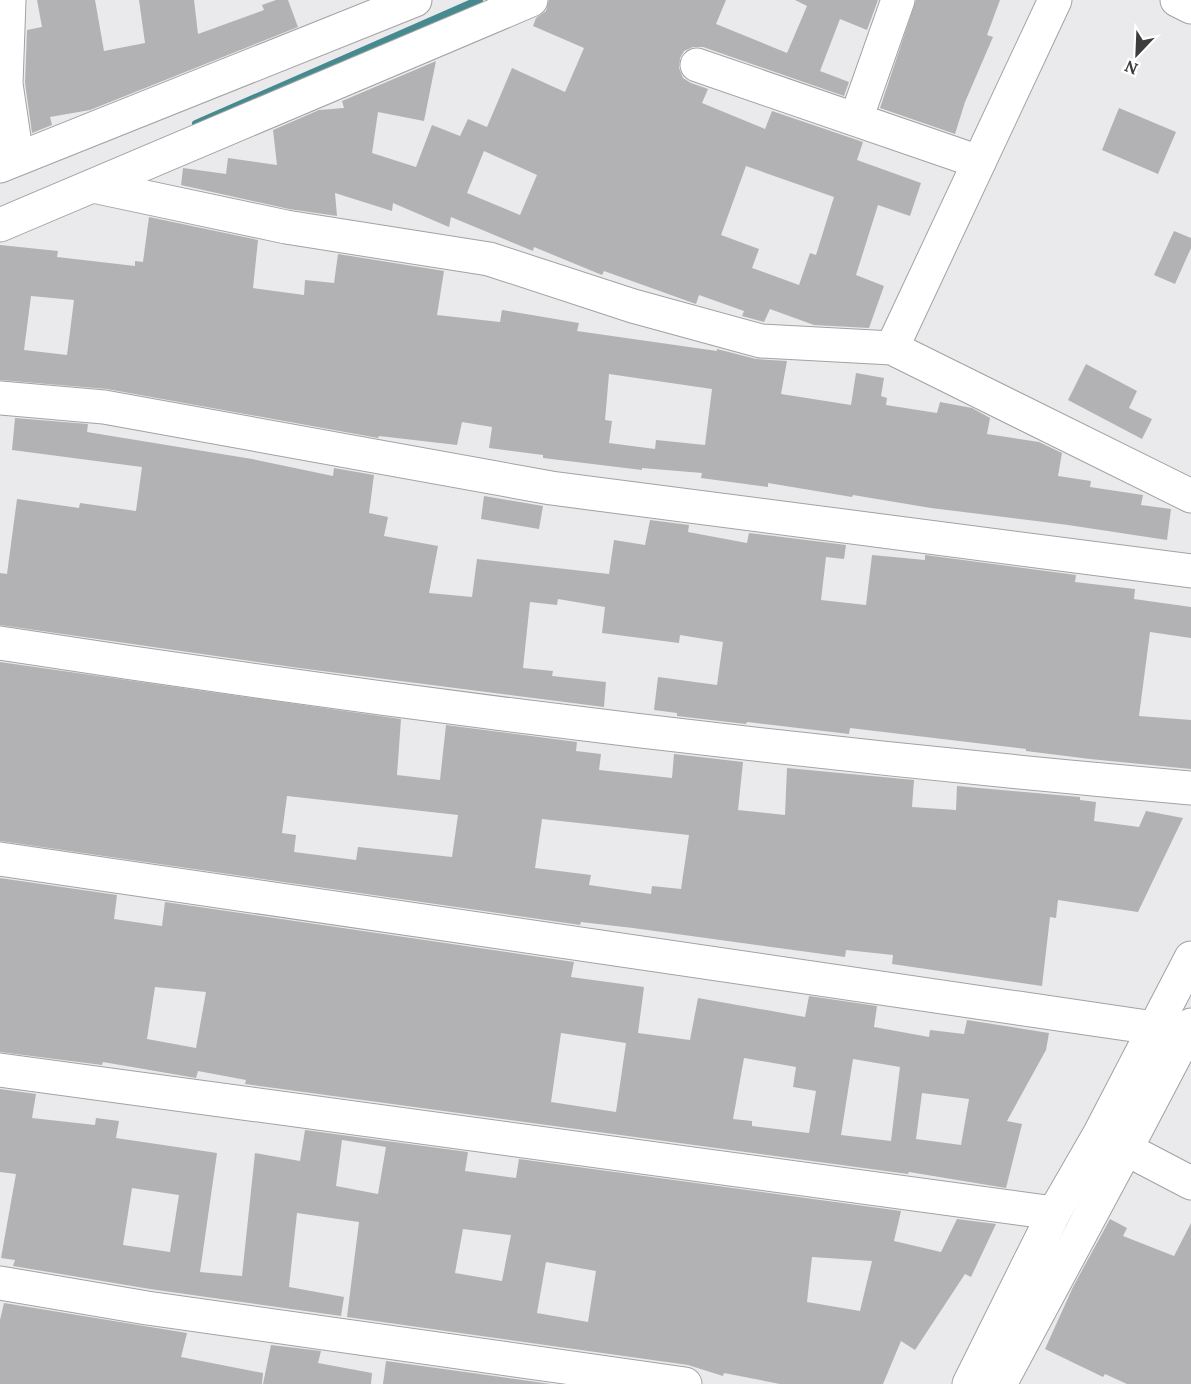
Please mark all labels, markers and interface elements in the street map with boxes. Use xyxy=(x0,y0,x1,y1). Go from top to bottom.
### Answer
north arrow xyxy=(1107,24,1167,84)
text: N xyxy=(1122,56,1141,79)

